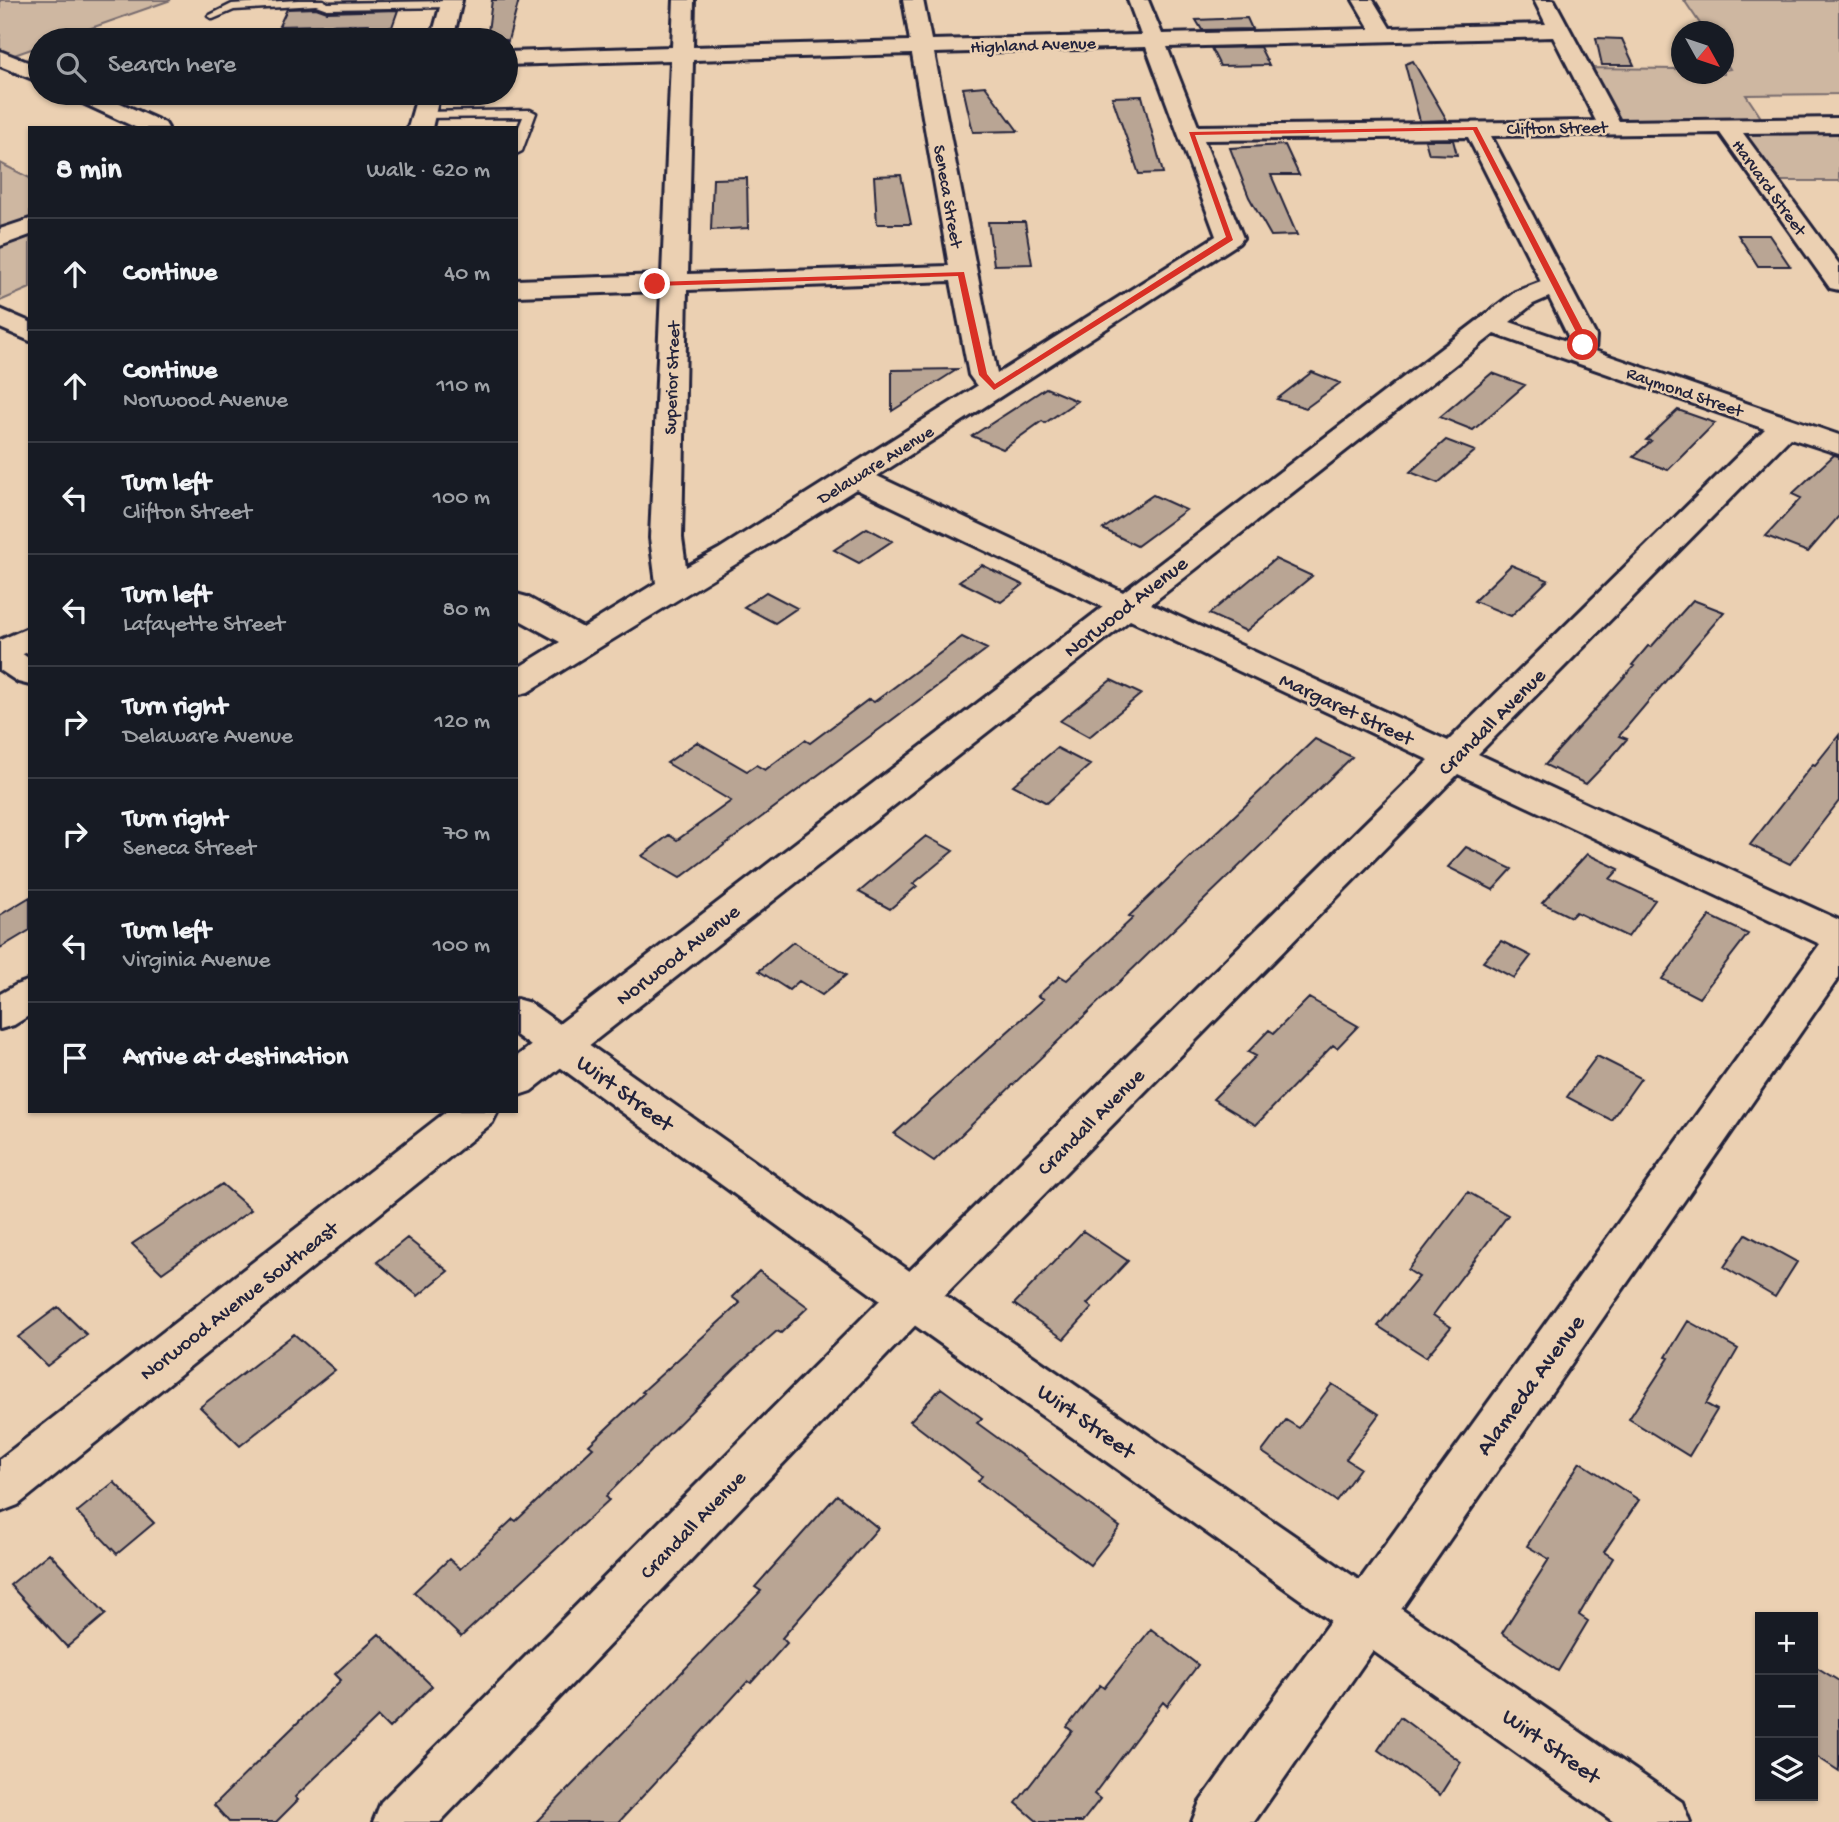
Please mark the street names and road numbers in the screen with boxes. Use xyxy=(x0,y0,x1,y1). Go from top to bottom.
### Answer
street label: Highland Avenue xyxy=(970,34,1097,59)
street label: Clifton Street xyxy=(1507,118,1609,141)
street label: Harvard Street xyxy=(1726,136,1811,242)
street label: Seneca Street xyxy=(927,143,966,251)
street label: Superior Street xyxy=(661,320,686,435)
street label: Raymond Street xyxy=(1623,364,1747,424)
street label: Delaware Avenue xyxy=(814,422,939,511)
street label: Norwood Avenue xyxy=(1060,552,1195,665)
street label: Crandall Avenue xyxy=(1435,664,1553,782)
street label: Margaret Street xyxy=(1274,669,1419,754)
street label: Norwood Avenue xyxy=(612,900,747,1013)
street label: Wirt Street xyxy=(569,1050,680,1141)
street label: Crandall Avenue xyxy=(1034,1064,1152,1182)
street label: Norwood Avenue Southeast xyxy=(136,1216,346,1388)
street label: Alameda Avenue xyxy=(1471,1309,1593,1462)
street label: Wirt Street xyxy=(1030,1378,1142,1469)
street label: Crandall Avenue xyxy=(636,1466,754,1586)
street label: Wirt Street xyxy=(1495,1703,1607,1794)

